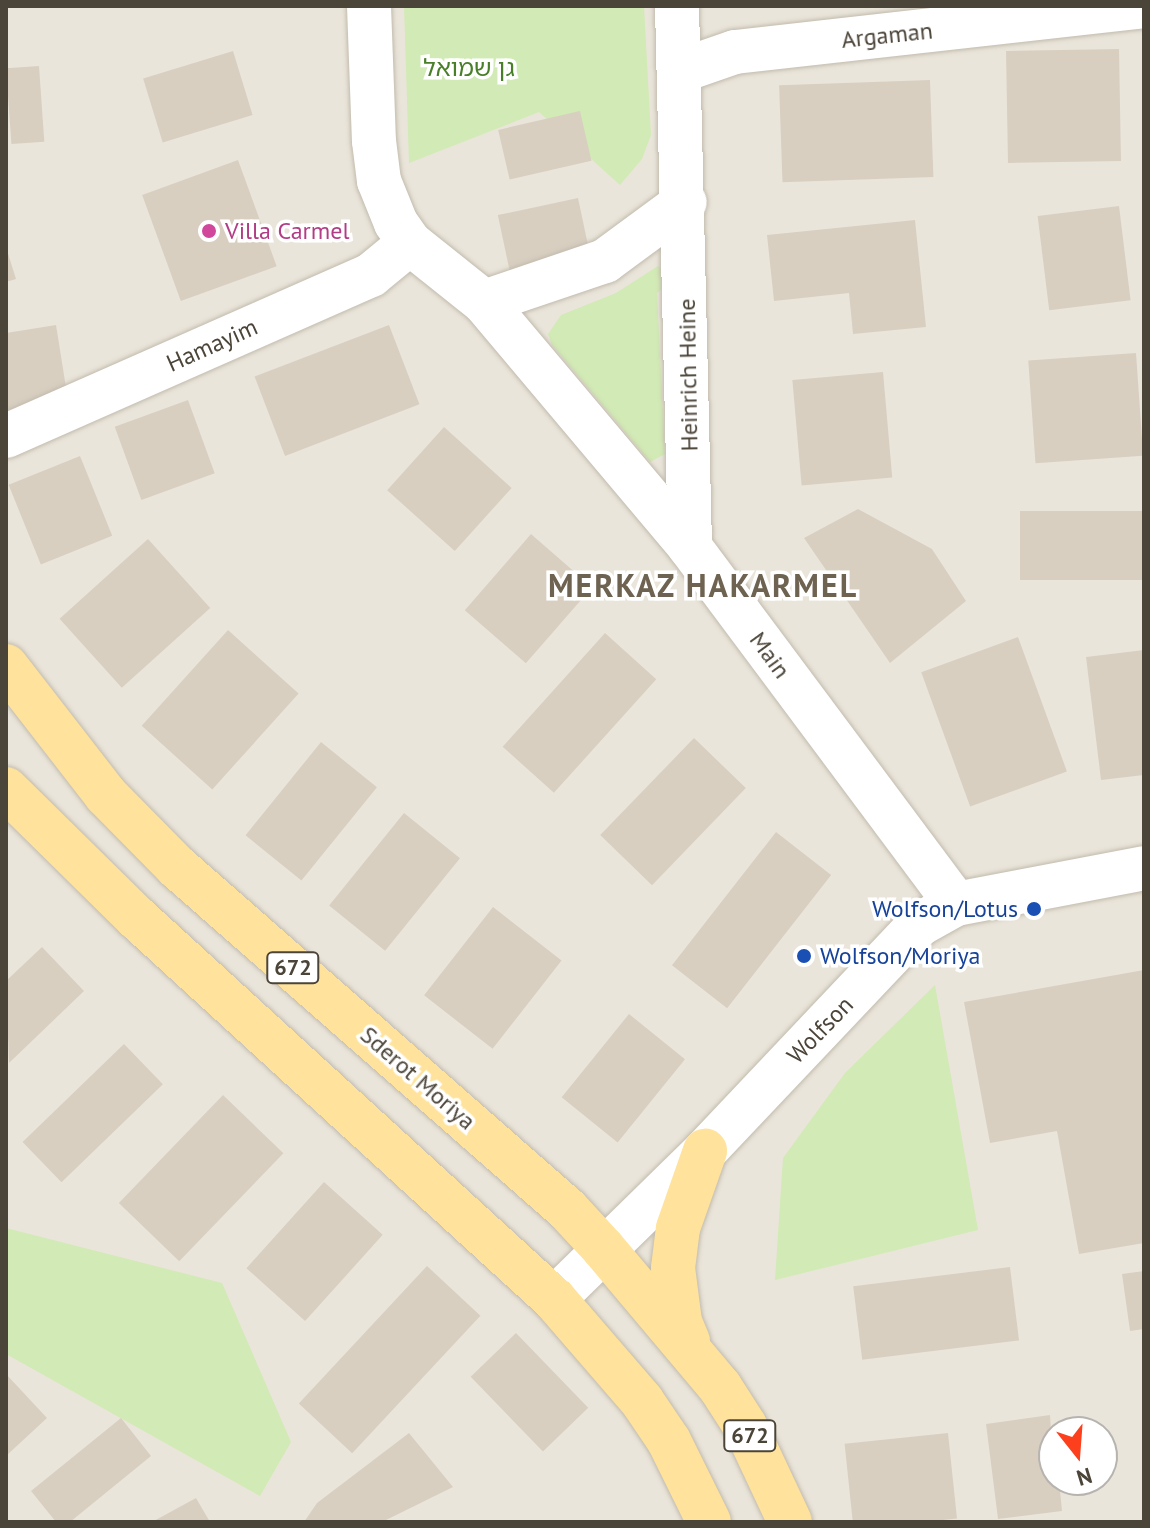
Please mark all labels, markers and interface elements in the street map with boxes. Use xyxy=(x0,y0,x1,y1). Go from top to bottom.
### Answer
street label: Argaman xyxy=(840,16,934,54)
park label: גן שמואל xyxy=(423,54,515,82)
place label: Villa Carmel xyxy=(225,217,349,245)
marker: Villa Carmel xyxy=(200,222,218,240)
street label: Heinrich Heine xyxy=(672,298,704,452)
street label: Hamayim xyxy=(162,312,262,378)
district label: MERKAZ HAKARMEL xyxy=(548,566,858,604)
street label: Main xyxy=(744,626,796,684)
place label: Wolfson/Lotus xyxy=(872,895,1018,923)
marker: Wolfson/Lotus xyxy=(1025,900,1043,918)
place label: Wolfson/Moriya xyxy=(820,942,981,970)
marker: Wolfson/Moriya xyxy=(795,947,813,965)
road number: 672 xyxy=(265,950,321,986)
street label: Wolfson xyxy=(781,990,859,1070)
street label: Sderot Moriya xyxy=(355,1020,481,1136)
north arrow xyxy=(1038,1416,1118,1496)
road number: 672 xyxy=(722,1418,778,1454)
text: N xyxy=(1073,1462,1095,1493)

